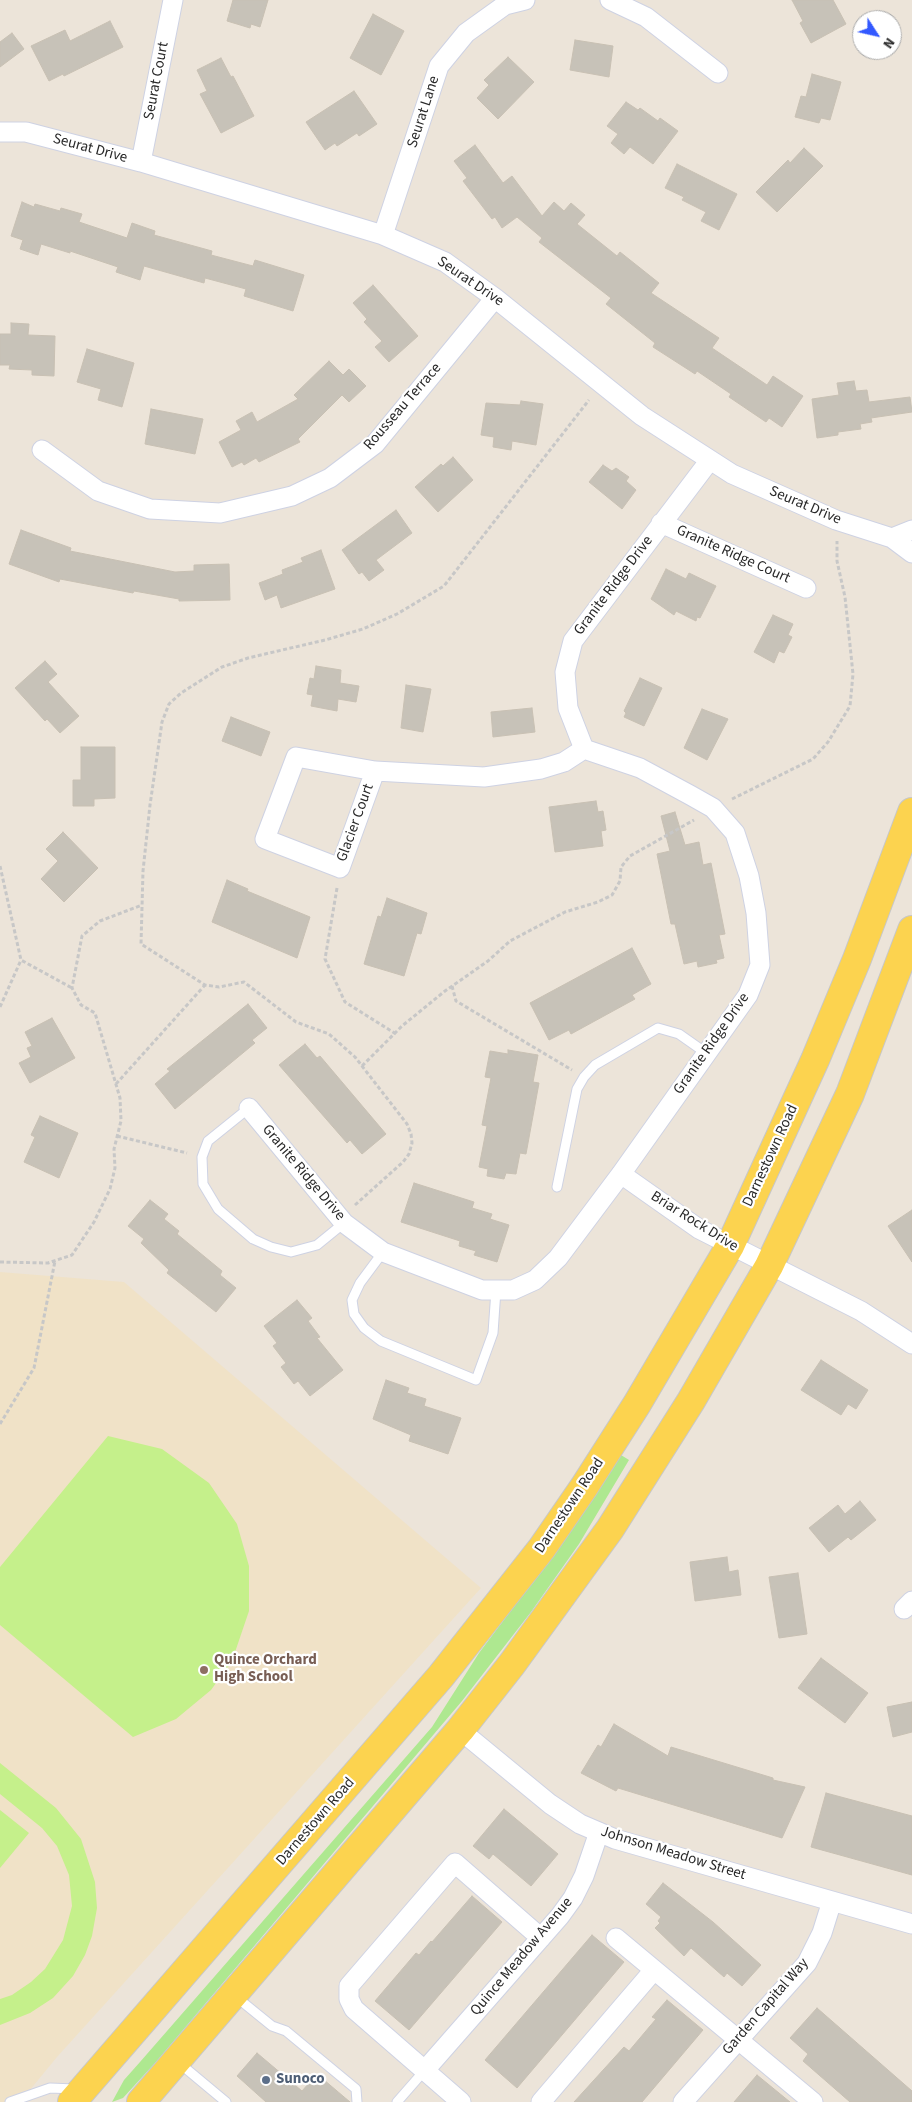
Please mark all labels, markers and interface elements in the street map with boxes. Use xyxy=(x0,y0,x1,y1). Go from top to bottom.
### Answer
north arrow xyxy=(852,10,902,60)
text: N xyxy=(878,33,899,53)
street label: Seurat Court xyxy=(141,41,173,121)
street label: Seurat Lane xyxy=(404,74,444,150)
street label: Seurat Drive xyxy=(51,130,129,168)
street label: Seurat Drive xyxy=(433,253,507,311)
street label: Rousseau Terrace xyxy=(360,360,446,454)
street label: Seurat Drive xyxy=(766,483,844,529)
street label: Granite Ridge Court xyxy=(673,522,793,588)
street label: Granite Ridge Drive xyxy=(571,533,657,639)
street label: Glacier Court xyxy=(334,781,378,865)
street label: Granite Ridge Drive xyxy=(670,990,754,1098)
street label: Darnestown Road xyxy=(739,1102,803,1210)
street label: Granite Ridge Drive xyxy=(258,1121,348,1225)
street label: Briar Rock Drive xyxy=(647,1188,741,1256)
street label: Darnestown Road xyxy=(532,1455,608,1557)
place label: Quince Orchard High School xyxy=(214,1652,317,1687)
marker: Quince Orchard High School xyxy=(198,1664,210,1676)
street label: Darnestown Road xyxy=(273,1774,359,1870)
street label: Johnson Meadow Street xyxy=(598,1823,748,1885)
street label: Quince Meadow Avenue xyxy=(467,1894,577,2020)
street label: Garden Capital Way xyxy=(719,1955,813,2059)
place label: Sunoco xyxy=(276,2071,325,2089)
marker: Sunoco xyxy=(260,2074,272,2086)

